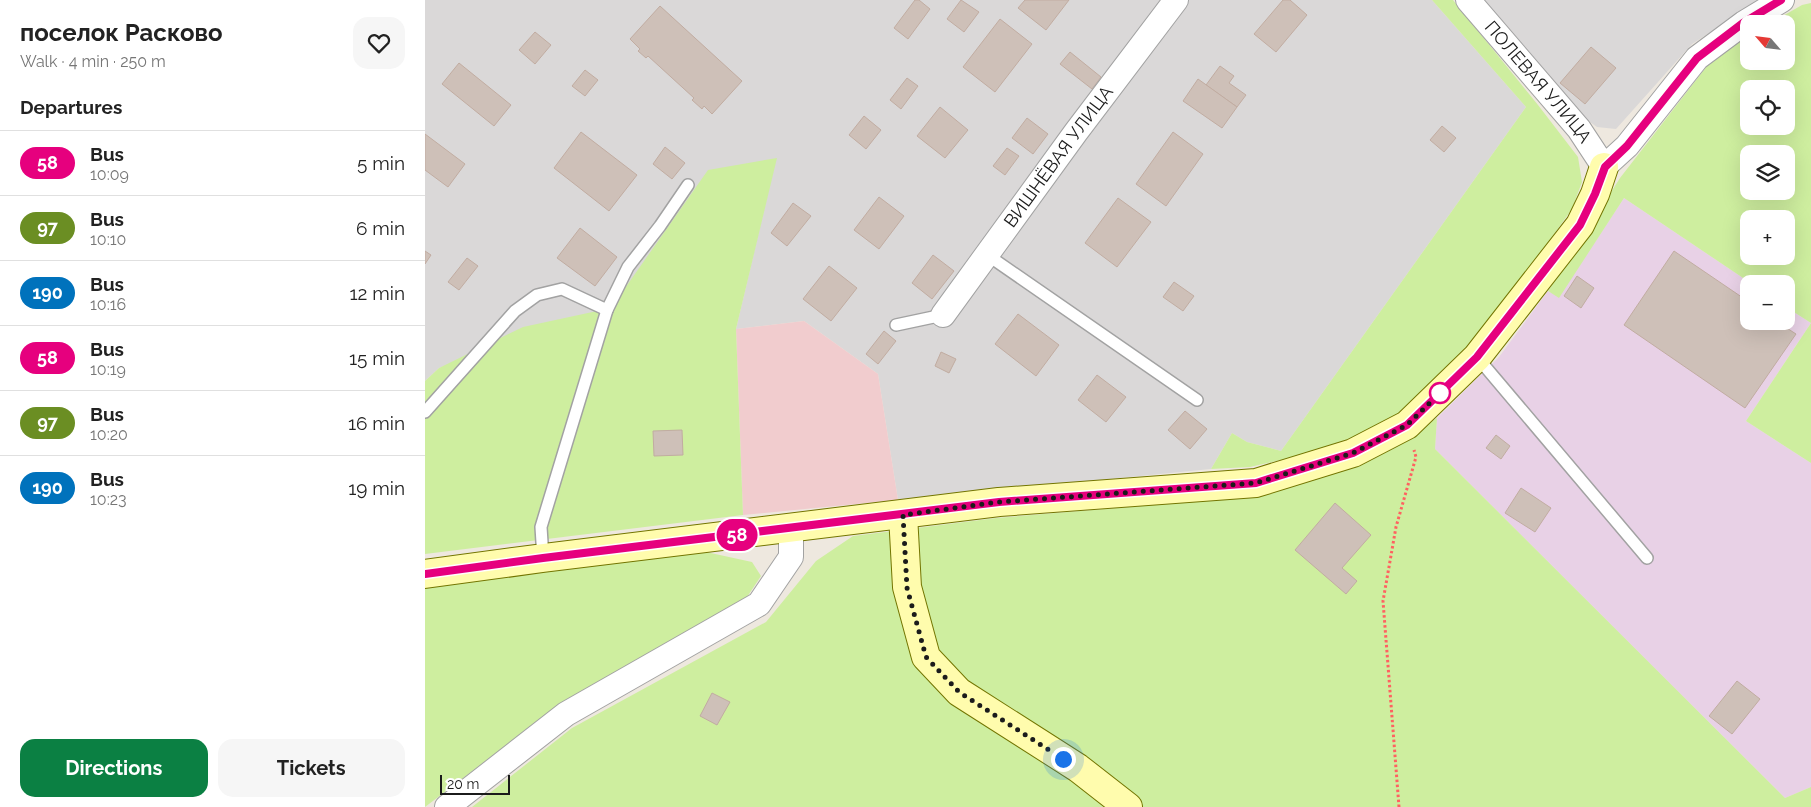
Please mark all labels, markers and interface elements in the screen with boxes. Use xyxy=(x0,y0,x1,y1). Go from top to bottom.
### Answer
north arrow xyxy=(1740,15,1795,70)
map controls xyxy=(1740,15,1795,330)
street label: ПОЛЕВАЯ УЛИЦА xyxy=(1481,16,1596,147)
button: heart xyxy=(353,17,405,69)
text: поселок Расково xyxy=(20,18,223,47)
text: Walk · 4 min · 250 m xyxy=(20,52,166,71)
button: locate xyxy=(1740,80,1795,135)
street label: ВИШНЁВАЯ УЛИЦА xyxy=(999,82,1117,231)
text: Departures xyxy=(20,96,122,118)
text: Bus xyxy=(90,143,124,165)
button: layers xyxy=(1740,145,1795,200)
text: 58 xyxy=(37,152,58,173)
text: 5 min xyxy=(357,152,405,174)
text: 10:09 xyxy=(90,165,129,184)
text: Bus xyxy=(90,208,124,230)
button: + xyxy=(1740,210,1795,265)
text: 97 xyxy=(37,217,58,238)
text: 6 min xyxy=(356,217,405,239)
text: 10:10 xyxy=(90,230,126,249)
text: Bus xyxy=(90,273,124,295)
button: − xyxy=(1740,275,1795,330)
text: 190 xyxy=(32,282,63,303)
text: 12 min xyxy=(349,282,405,304)
text: 10:16 xyxy=(90,295,126,314)
text: Bus xyxy=(90,338,124,360)
text: 58 xyxy=(37,347,58,368)
text: 15 min xyxy=(349,347,405,369)
text: 10:19 xyxy=(90,360,126,379)
unlabelled marker xyxy=(1429,382,1451,404)
text: Bus xyxy=(90,403,124,425)
text: 97 xyxy=(37,412,58,433)
text: 16 min xyxy=(348,412,405,434)
text: 10:20 xyxy=(90,425,128,444)
text: Bus xyxy=(90,468,124,490)
text: 190 xyxy=(32,477,63,498)
text: 19 min xyxy=(348,477,405,499)
text: 10:23 xyxy=(90,490,127,509)
line badge: 58 xyxy=(715,519,759,551)
text: 58 xyxy=(727,524,747,545)
button: Directions xyxy=(20,739,208,797)
button: Tickets xyxy=(218,739,405,797)
your location xyxy=(1051,747,1076,772)
scale bar xyxy=(440,772,510,795)
text: 20 m xyxy=(447,776,479,792)

